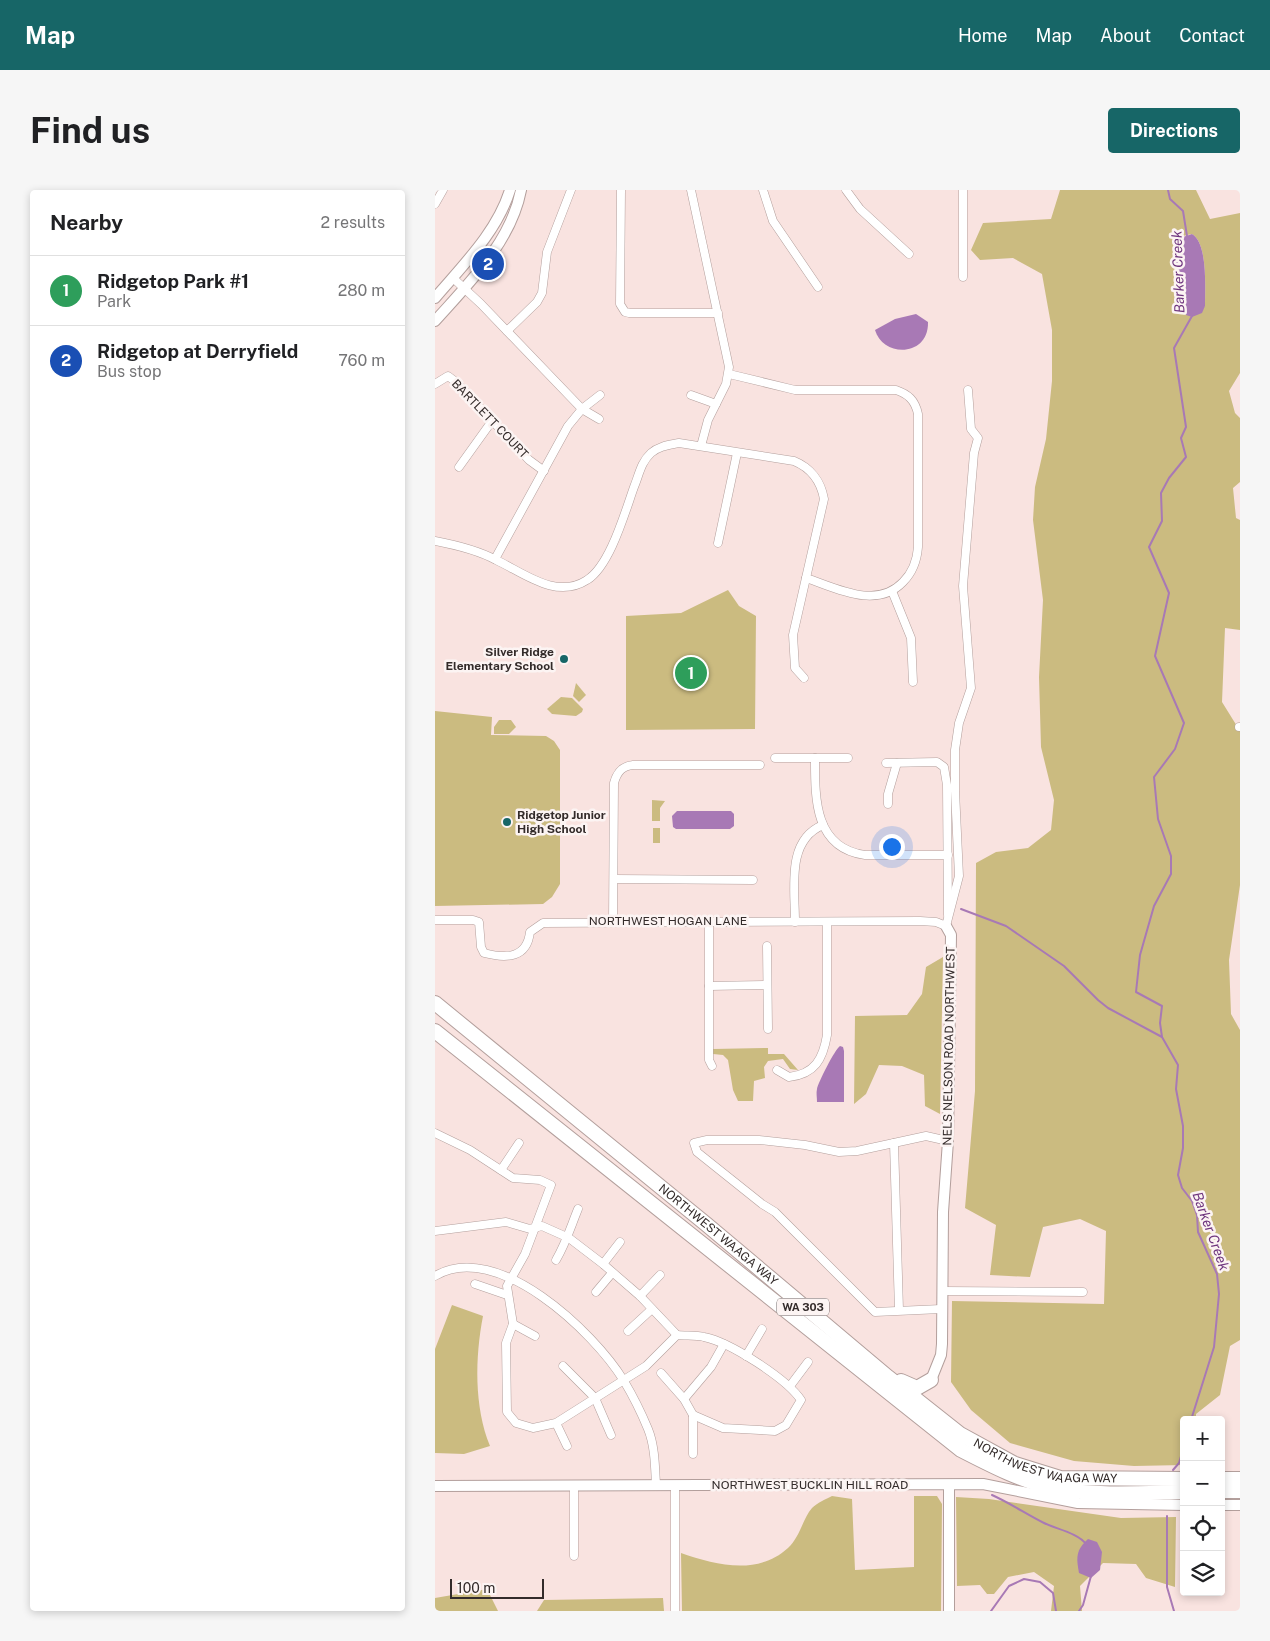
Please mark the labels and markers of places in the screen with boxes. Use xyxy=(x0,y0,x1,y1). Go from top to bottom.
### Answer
pin: 2 xyxy=(472,245,504,283)
place label: Silver Ridge Elementary School xyxy=(446,645,554,673)
marker: Silver Ridge Elementary School xyxy=(558,653,570,665)
pin: 1 xyxy=(675,654,707,692)
place label: Ridgetop Junior High School xyxy=(517,808,606,836)
marker: Ridgetop Junior High School xyxy=(501,816,513,828)

